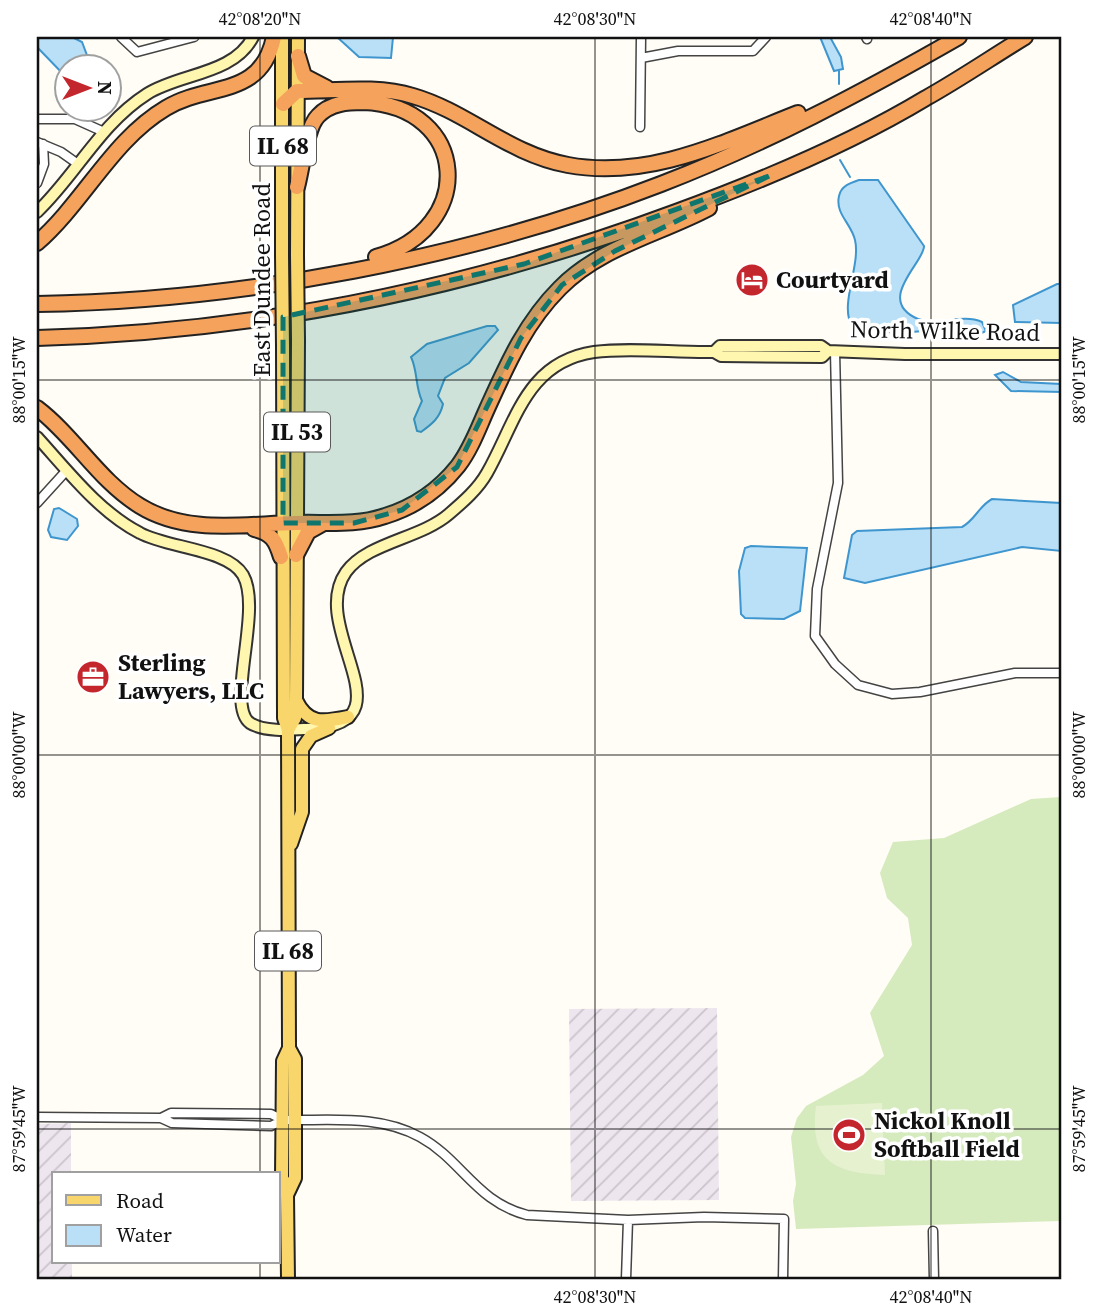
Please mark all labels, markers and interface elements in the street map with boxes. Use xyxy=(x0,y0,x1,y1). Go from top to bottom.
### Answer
text: 42°08'20"N xyxy=(219,6,301,31)
text: 42°08'30"N xyxy=(554,6,636,31)
text: 42°08'40"N xyxy=(890,6,972,31)
north arrow xyxy=(52,52,122,122)
text: N xyxy=(92,81,118,95)
road number: IL 68 xyxy=(250,127,316,166)
street label: East Dundee Road xyxy=(245,183,278,377)
hotel icon: Courtyard xyxy=(733,261,771,299)
place label: Courtyard xyxy=(776,263,889,296)
street label: North Wilke Road xyxy=(850,312,1041,349)
text: 88°00'15"W xyxy=(6,336,31,423)
text: 88°00'15"W xyxy=(1066,336,1091,423)
road number: IL 53 xyxy=(264,412,330,452)
place label: Sterling Lawyers, LLC xyxy=(118,646,264,707)
office icon: Sterling Lawyers, LLC xyxy=(74,658,112,696)
text: 88°00'00"W xyxy=(6,711,31,798)
text: 88°00'00"W xyxy=(1066,711,1091,798)
road number: IL 68 xyxy=(255,932,321,970)
text: 87°59'45"W xyxy=(6,1085,31,1172)
text: 87°59'45"W xyxy=(1066,1085,1091,1172)
place label: Nickol Knoll Softball Field xyxy=(874,1104,1020,1165)
sports icon: Nickol Knoll Softball Field xyxy=(830,1116,868,1154)
legend xyxy=(52,1172,280,1264)
text: Road xyxy=(116,1186,164,1215)
text: Water xyxy=(116,1220,172,1249)
text: 42°08'30"N xyxy=(554,1284,636,1309)
text: 42°08'40"N xyxy=(890,1284,972,1309)

